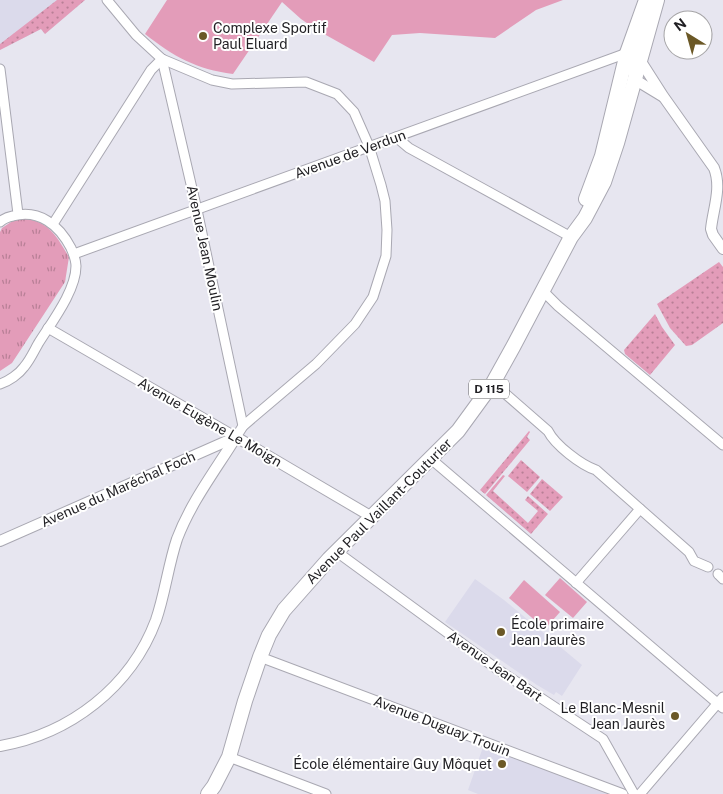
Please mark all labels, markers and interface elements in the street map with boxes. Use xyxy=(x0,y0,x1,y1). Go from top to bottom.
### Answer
north arrow xyxy=(663,10,713,60)
text: N xyxy=(671,15,689,34)
place label: Complexe Sportif Paul Eluard xyxy=(213,20,327,52)
marker: Complexe Sportif Paul Eluard xyxy=(197,30,209,42)
street label: Avenue de Verdun xyxy=(292,126,408,182)
street label: Avenue Jean Moulin xyxy=(184,184,226,312)
street label: Avenue Eugène Le Moign xyxy=(135,374,285,470)
road number: D 115 xyxy=(469,379,509,398)
street label: Avenue Paul Vaillant-Couturier xyxy=(303,435,455,587)
street label: Avenue du Maréchal Foch xyxy=(38,448,198,530)
place label: École primaire Jean Jaurès xyxy=(511,615,604,648)
marker: École primaire Jean Jaurès xyxy=(495,626,507,638)
street label: Avenue Jean Bart xyxy=(445,627,545,705)
street label: Avenue Duguay Trouin xyxy=(371,693,513,759)
place label: Le Blanc-Mesnil Jean Jaurès xyxy=(560,700,665,732)
marker: Le Blanc-Mesnil Jean Jaurès xyxy=(669,710,681,722)
place label: École élémentaire Guy Môquet xyxy=(293,755,492,772)
marker: École élémentaire Guy Môquet xyxy=(496,758,508,770)

